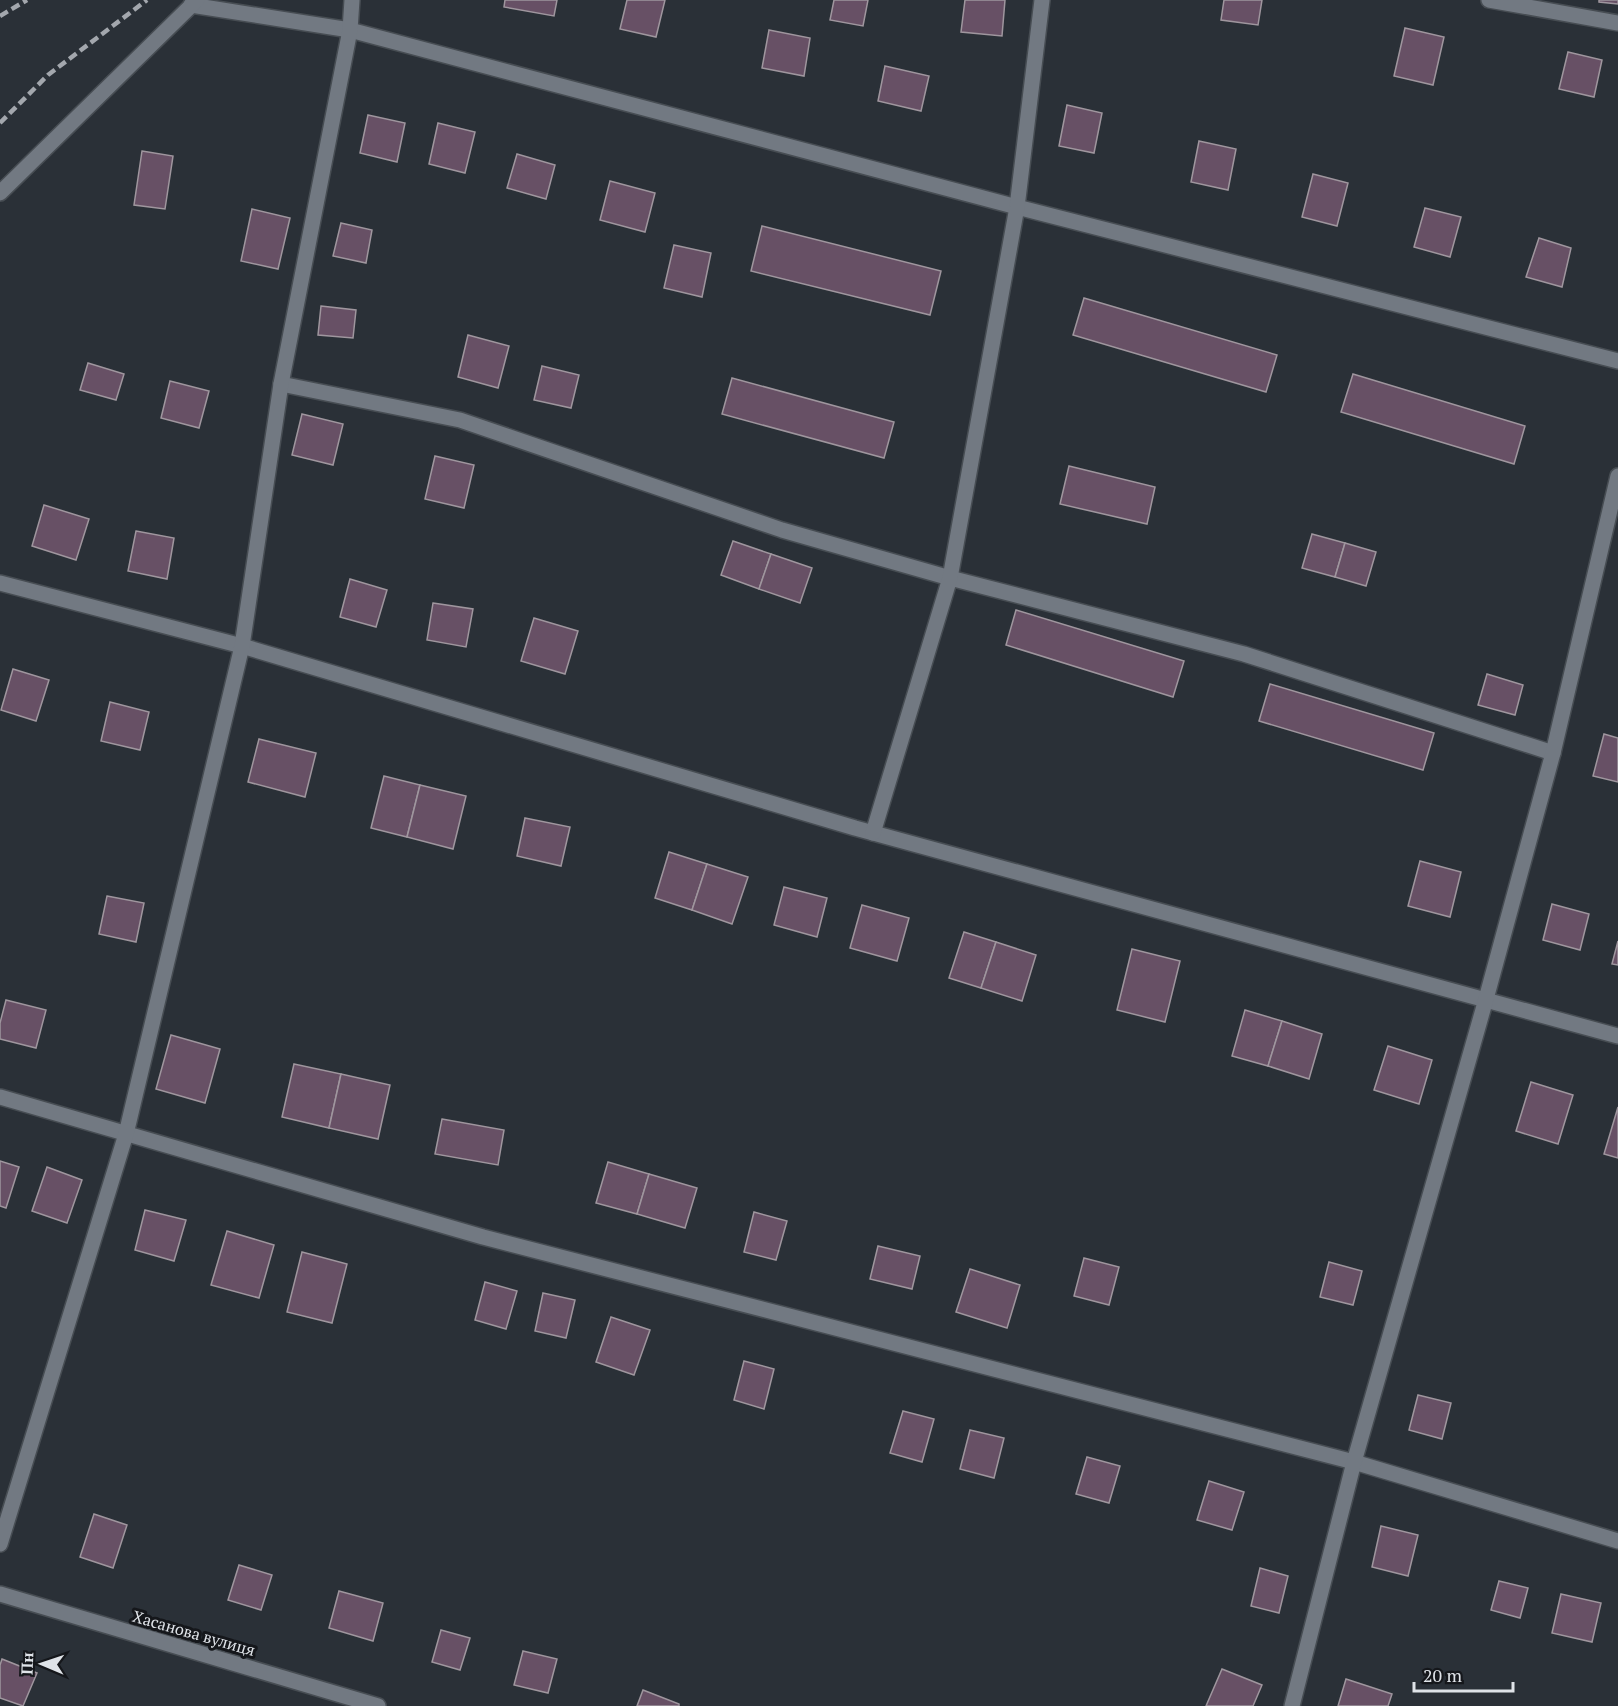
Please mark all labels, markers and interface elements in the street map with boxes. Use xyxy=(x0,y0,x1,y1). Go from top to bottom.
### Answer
street label: Хасанова вулиця xyxy=(130,1605,258,1661)
north arrow xyxy=(12,1634,72,1694)
text: Пн xyxy=(16,1651,38,1675)
scale bar xyxy=(1414,1655,1513,1693)
text: 20 m xyxy=(1423,1663,1463,1687)

